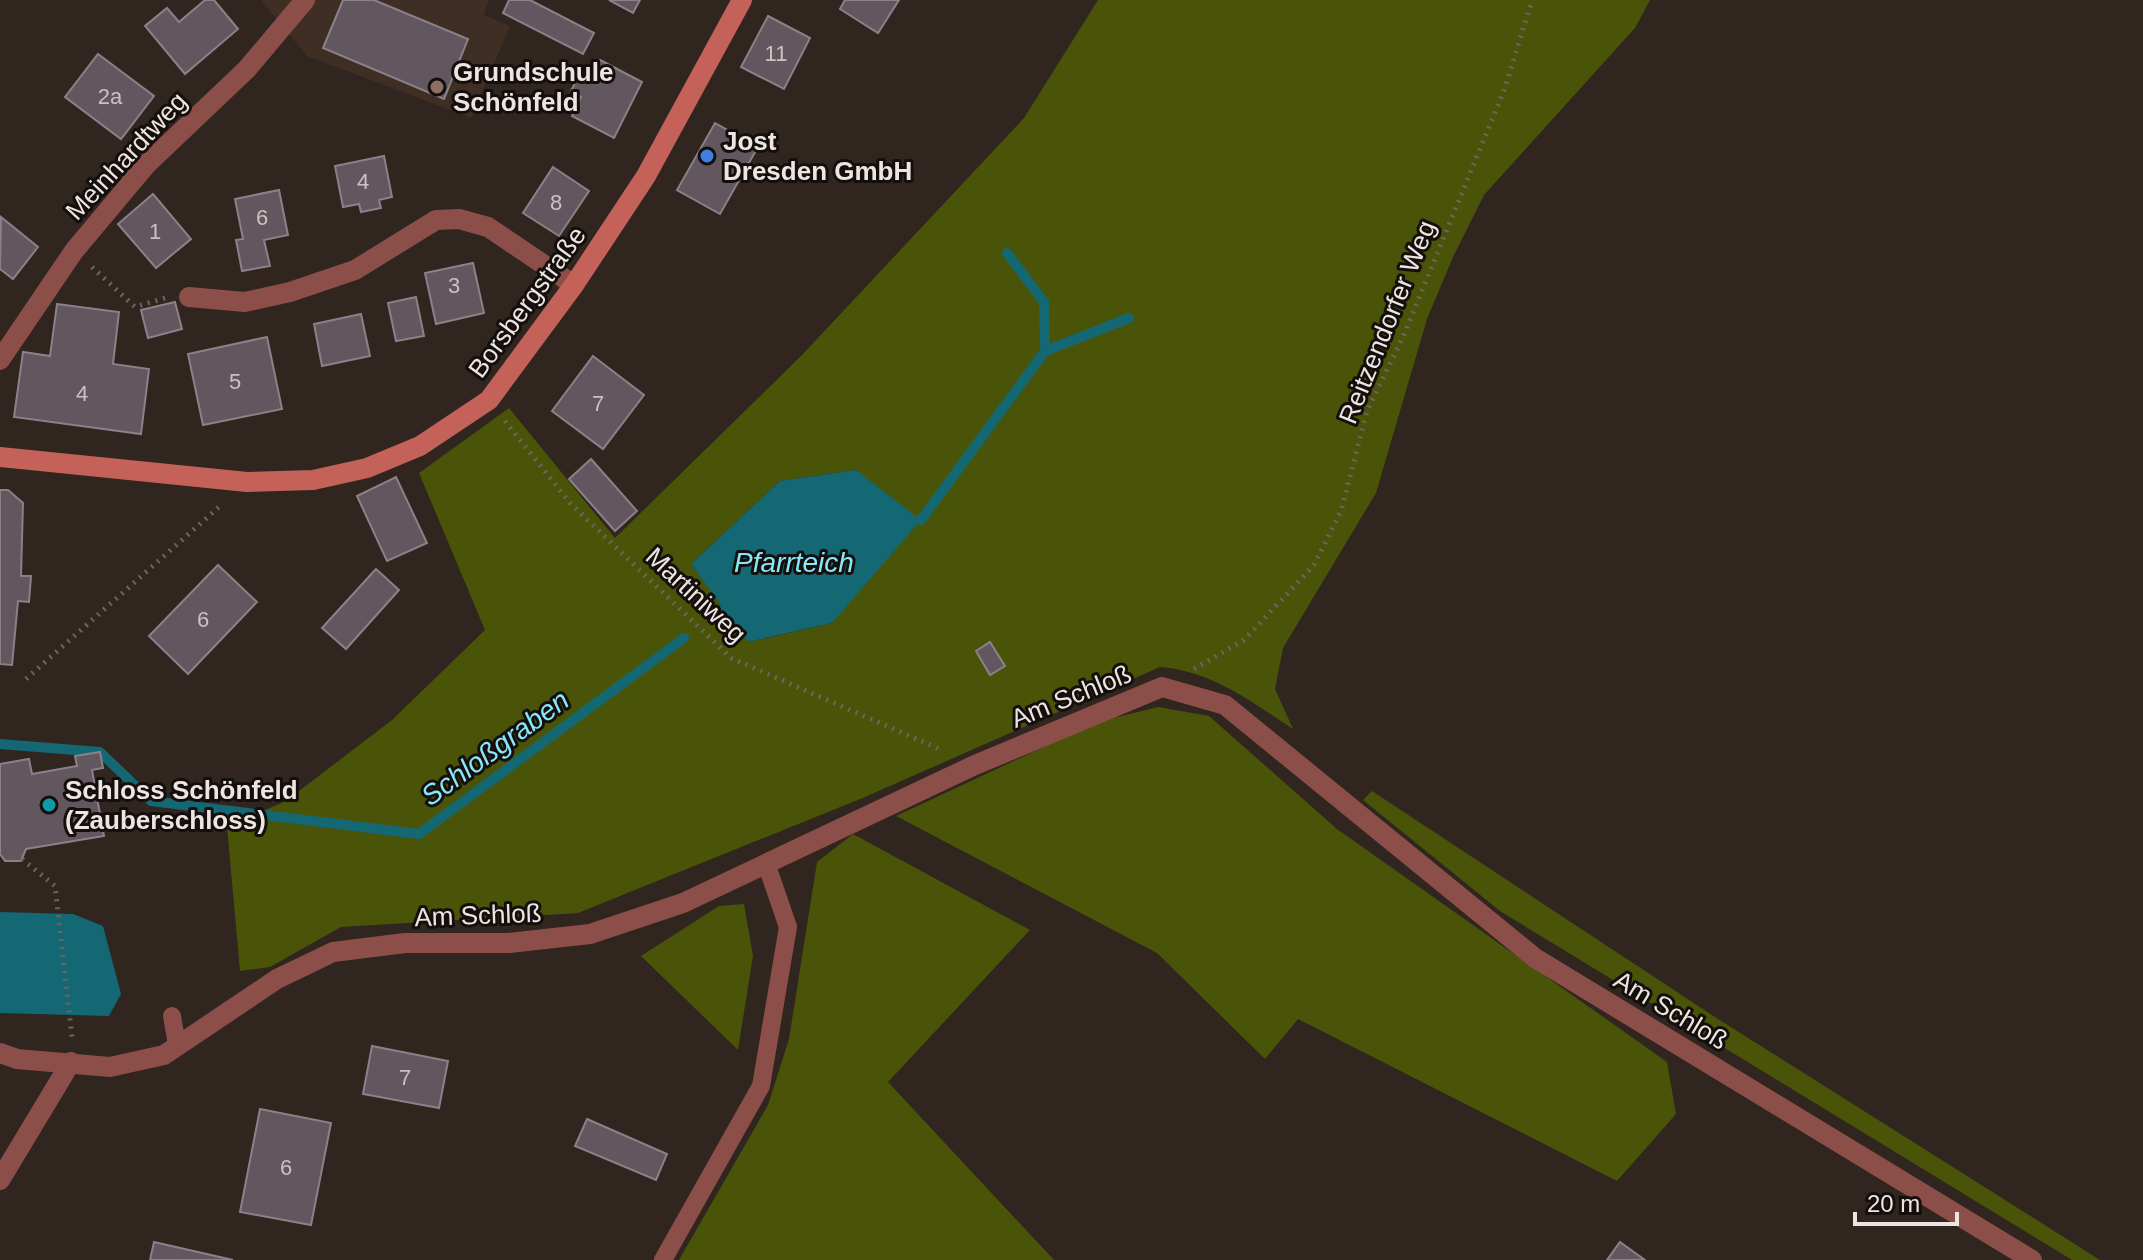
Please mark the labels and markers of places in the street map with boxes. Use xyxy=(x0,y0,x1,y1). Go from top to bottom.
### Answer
place label: Grundschule Schönfeld xyxy=(453,57,613,117)
marker: Grundschule Schönfeld xyxy=(428,78,446,96)
place label: Jost Dresden GmbH xyxy=(723,126,912,186)
marker: Jost Dresden GmbH xyxy=(698,147,716,165)
place label: Schloss Schönfeld (Zauberschloss) xyxy=(65,775,298,835)
marker: Schloss Schönfeld (Zauberschloss) xyxy=(40,796,58,814)

